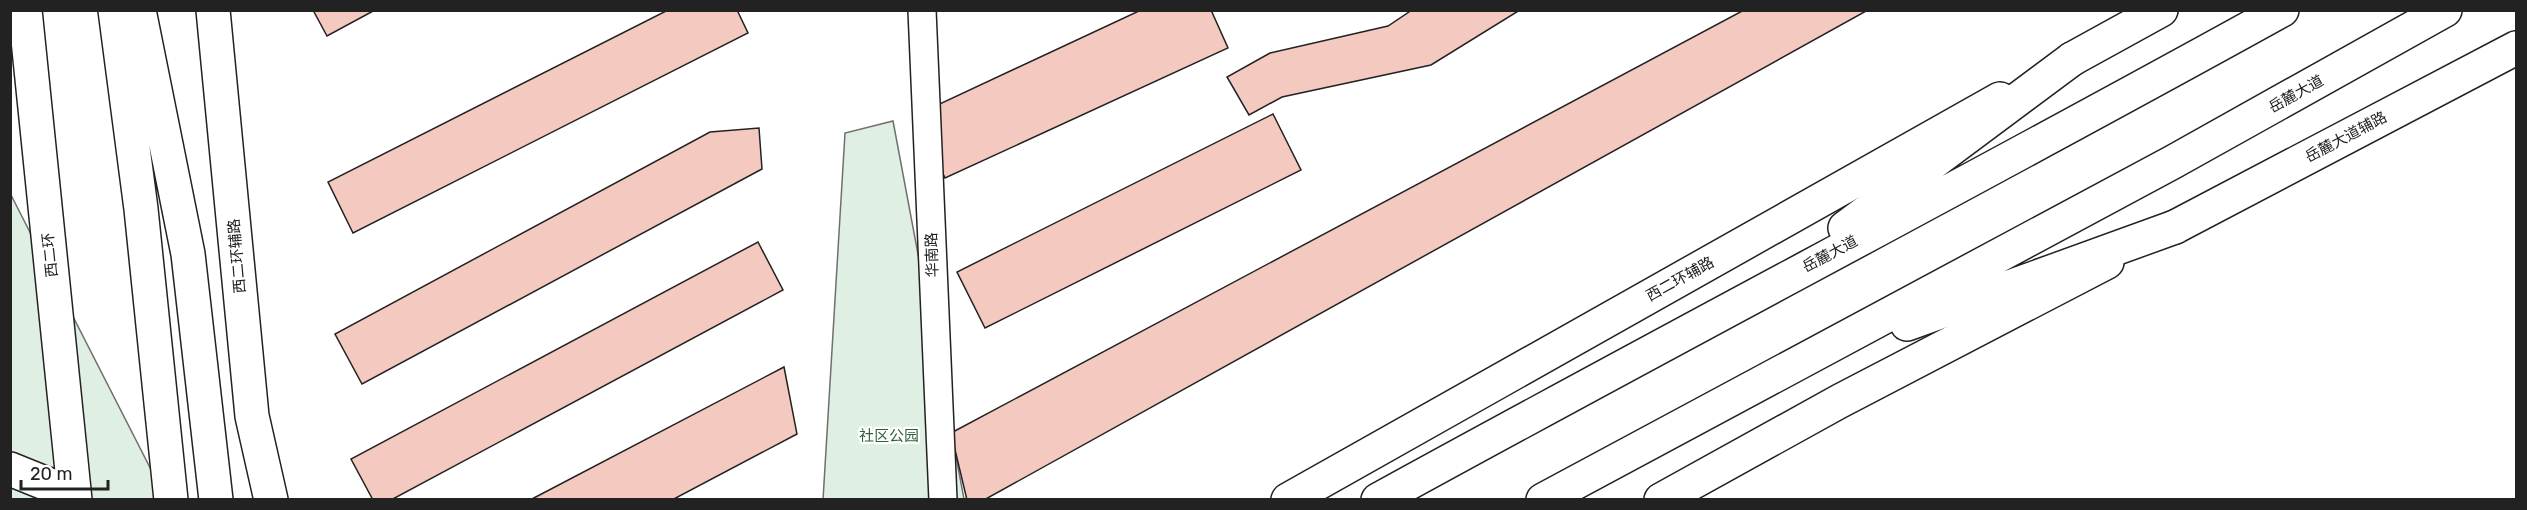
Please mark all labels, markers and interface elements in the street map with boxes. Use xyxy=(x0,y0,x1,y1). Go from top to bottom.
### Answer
street label: 岳麓大道 xyxy=(2265,72,2327,116)
street label: 岳麓大道辅路 xyxy=(2302,108,2390,166)
street label: 西二环辅路 xyxy=(225,218,249,294)
street label: 西二环 xyxy=(39,232,61,278)
street label: 华南路 xyxy=(922,232,942,278)
street label: 岳麓大道 xyxy=(1799,232,1861,276)
street label: 西二环辅路 xyxy=(1643,253,1717,305)
park label: 社区公园 xyxy=(859,427,919,445)
scale bar xyxy=(21,453,108,491)
text: 20 m xyxy=(30,463,72,485)

